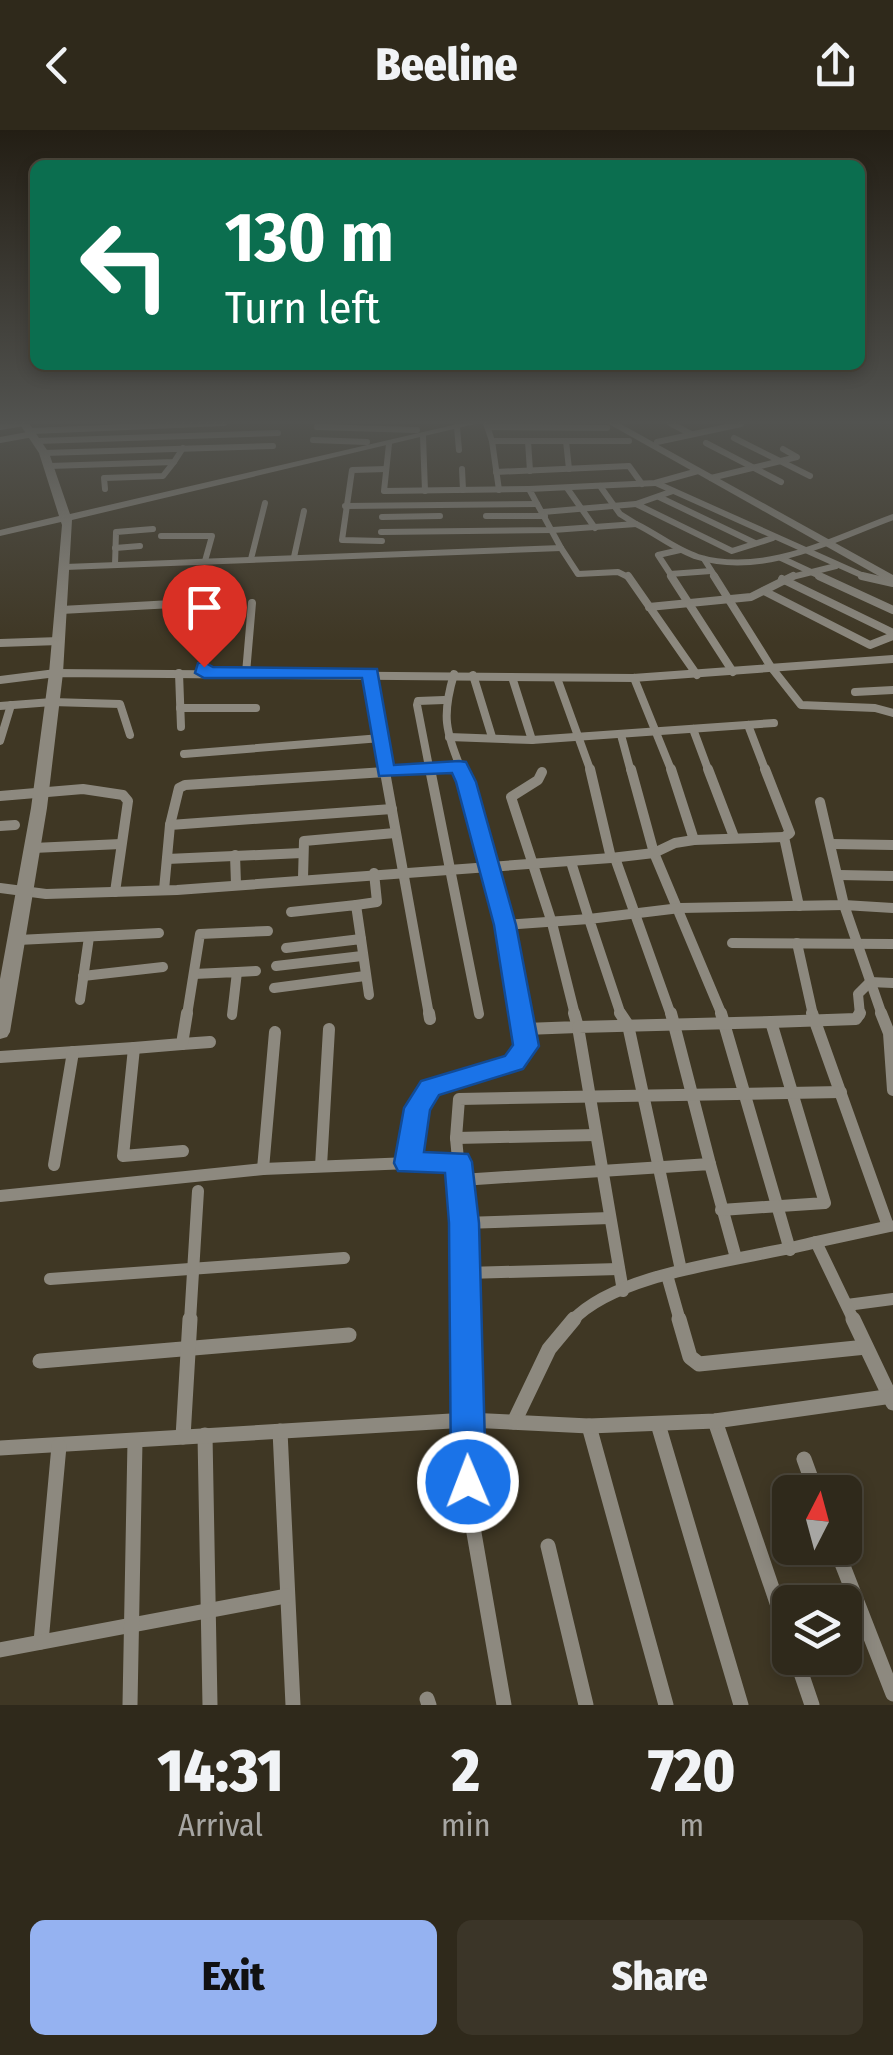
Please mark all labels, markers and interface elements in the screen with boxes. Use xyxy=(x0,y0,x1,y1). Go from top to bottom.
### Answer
icon: back xyxy=(30,38,85,93)
text: Beeline xyxy=(376,38,517,92)
icon: share xyxy=(808,38,863,93)
text: 130 m xyxy=(225,196,394,280)
icon: left xyxy=(60,200,190,330)
text: Turn left xyxy=(225,281,380,335)
pin xyxy=(162,565,247,668)
icon: arrive xyxy=(177,580,232,635)
position arrow xyxy=(416,1430,520,1534)
north arrow xyxy=(772,1475,862,1565)
map controls xyxy=(772,1475,862,1675)
button: layers xyxy=(772,1585,862,1675)
text: 14:31 xyxy=(157,1735,284,1807)
text: 2 xyxy=(452,1735,480,1807)
text: 720 xyxy=(648,1735,736,1807)
text: Arrival xyxy=(178,1806,263,1844)
text: min xyxy=(441,1806,491,1844)
text: m xyxy=(679,1806,704,1844)
button: Exit xyxy=(30,1920,437,2035)
button: Share xyxy=(457,1920,863,2035)

